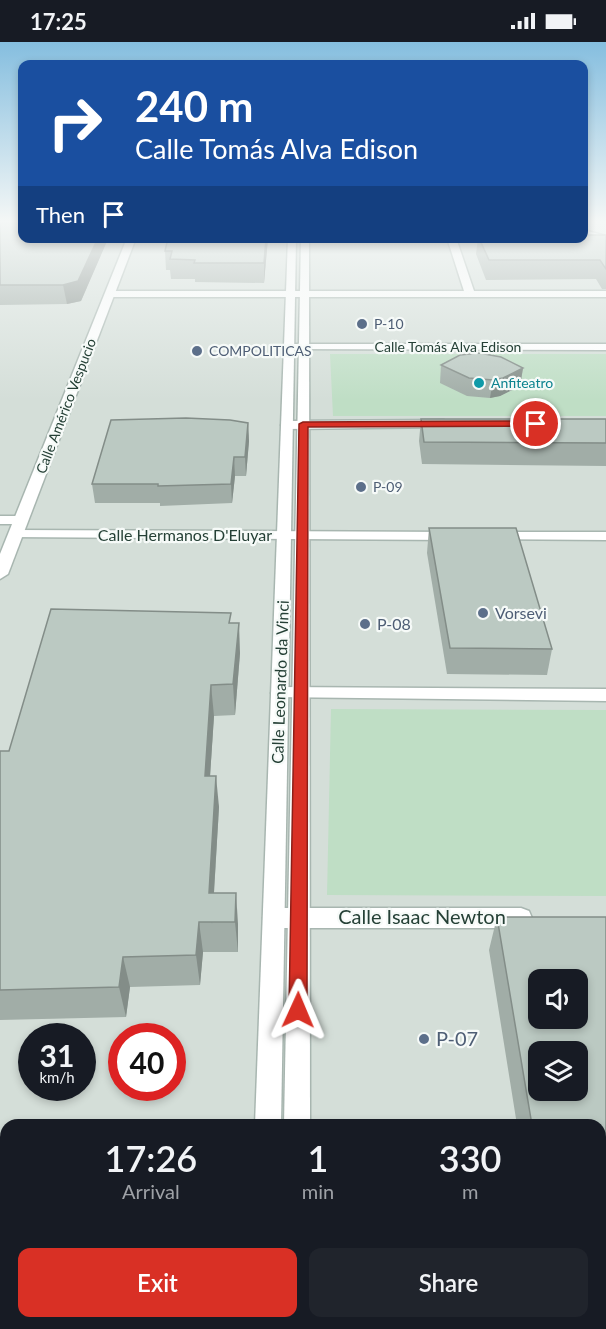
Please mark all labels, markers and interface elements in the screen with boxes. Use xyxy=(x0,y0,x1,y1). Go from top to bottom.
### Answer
text: 17:25 xyxy=(30,8,87,35)
text: 240 m xyxy=(135,81,253,131)
icon: right xyxy=(36,84,114,162)
text: Calle Tomás Alva Edison xyxy=(135,132,418,165)
icon: arrive xyxy=(97,198,130,231)
text: Then xyxy=(36,201,85,228)
place label: P-10 xyxy=(374,315,404,332)
marker: P-10 xyxy=(355,317,369,331)
street label: Calle Américo Vespucio xyxy=(32,336,99,476)
street label: Calle Tomás Alva Edison xyxy=(375,338,521,355)
place label: COMPOLITICAS xyxy=(209,342,312,359)
marker: COMPOLITICAS xyxy=(190,344,204,358)
place label: Anfiteatro xyxy=(491,374,553,391)
marker: Anfiteatro xyxy=(472,376,486,390)
pin xyxy=(510,398,561,449)
icon: arrive xyxy=(519,407,552,440)
place label: P-09 xyxy=(373,478,403,495)
marker: P-09 xyxy=(354,480,368,494)
street label: Calle Hermanos D'Eluyar xyxy=(98,525,272,544)
street label: Calle Leonardo da Vinci xyxy=(267,600,292,764)
place label: Vorsevi xyxy=(495,603,547,622)
marker: Vorsevi xyxy=(476,606,490,620)
place label: P-08 xyxy=(377,614,411,633)
marker: P-08 xyxy=(358,617,372,631)
street label: Calle Isaac Newton xyxy=(338,904,506,928)
map controls xyxy=(528,969,588,1101)
button: sound xyxy=(528,969,588,1029)
position arrow xyxy=(266,978,330,1042)
speed limit sign: 40 xyxy=(108,1023,186,1101)
place label: P-07 xyxy=(436,1026,478,1050)
marker: P-07 xyxy=(417,1032,431,1046)
text: 31 xyxy=(40,1037,74,1073)
button: layers xyxy=(528,1041,588,1101)
text: km/h xyxy=(39,1068,75,1086)
text: 17:26 xyxy=(105,1136,197,1180)
text: 1 xyxy=(308,1136,328,1180)
text: 330 xyxy=(439,1136,501,1180)
text: Arrival xyxy=(122,1179,180,1203)
text: min xyxy=(302,1179,334,1203)
text: m xyxy=(462,1179,478,1203)
button: Exit xyxy=(18,1248,297,1317)
button: Share xyxy=(309,1248,588,1317)

